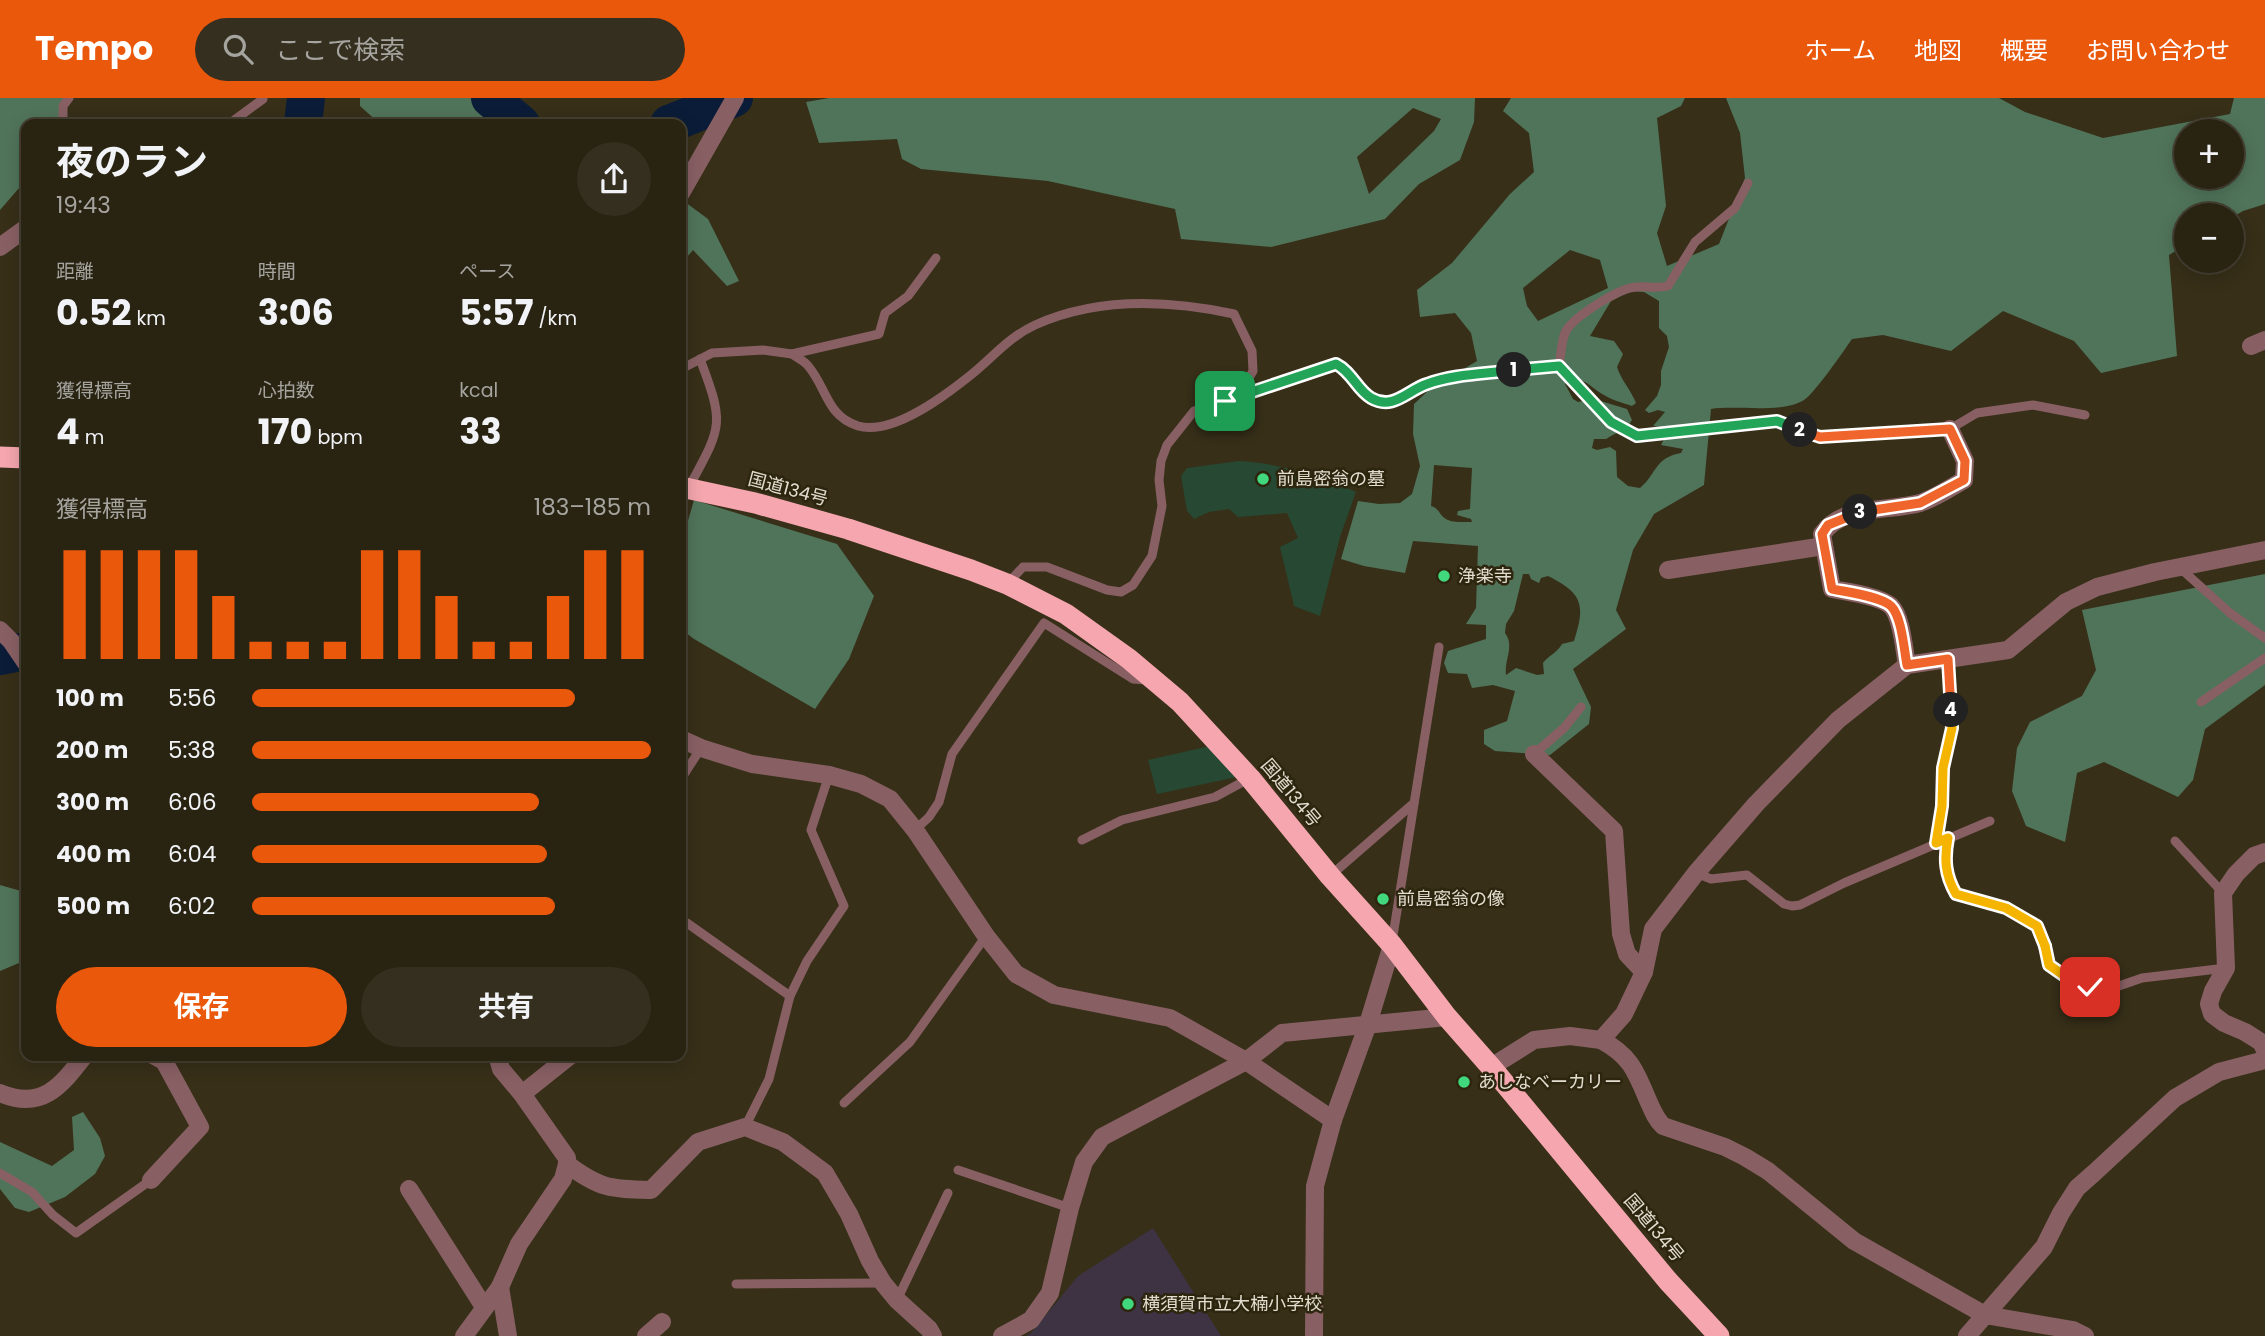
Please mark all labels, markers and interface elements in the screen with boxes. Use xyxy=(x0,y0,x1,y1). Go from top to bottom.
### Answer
search box xyxy=(195,18,685,81)
text: Tempo xyxy=(35,25,153,72)
icon: search xyxy=(219,30,257,68)
text: ここで検索 xyxy=(275,32,405,68)
text: ホーム xyxy=(1805,34,1876,67)
text: 地図 xyxy=(1914,34,1962,67)
text: 概要 xyxy=(2000,34,2048,67)
text: お問い合わせ xyxy=(2086,34,2230,67)
map controls xyxy=(2174,119,2244,273)
button: + xyxy=(2174,119,2244,189)
text: 夜のラン xyxy=(56,135,208,188)
button: share xyxy=(577,142,651,216)
text: 19:43 xyxy=(56,189,111,221)
button: − xyxy=(2174,203,2244,273)
text: 距離 xyxy=(56,258,94,285)
text: 時間 xyxy=(258,258,296,285)
text: ペース xyxy=(459,258,515,285)
text: 0.52 xyxy=(56,288,131,337)
text: 3:06 xyxy=(258,288,334,337)
text: 5:57 xyxy=(459,288,534,337)
text: km xyxy=(131,305,166,332)
text: /km xyxy=(534,305,577,332)
pin: 1 xyxy=(1496,352,1532,388)
text: 1 xyxy=(1510,356,1517,383)
pin xyxy=(1195,371,1255,431)
text: 獲得標高 xyxy=(56,377,132,404)
text: 心拍数 xyxy=(258,377,315,404)
text: kcal xyxy=(459,377,498,404)
icon: arrive xyxy=(1206,382,1244,420)
text: 4 xyxy=(56,407,80,456)
text: 170 xyxy=(258,407,312,456)
text: 33 xyxy=(459,407,502,456)
pin: 2 xyxy=(1783,412,1818,448)
text: 2 xyxy=(1794,416,1805,443)
text: m xyxy=(80,424,104,451)
text: bpm xyxy=(312,424,363,451)
street label: 国道134号 xyxy=(745,466,831,511)
place label: 前島密翁の墓 xyxy=(1277,466,1385,491)
marker: 前島密翁の墓 xyxy=(1255,471,1271,487)
text: 183–185 m xyxy=(534,491,651,523)
text: 獲得標高 xyxy=(56,493,148,525)
pin: 3 xyxy=(1842,494,1878,530)
text: 3 xyxy=(1854,498,1865,525)
place label: 浄楽寺 xyxy=(1458,563,1512,588)
marker: 浄楽寺 xyxy=(1436,568,1452,584)
text: 100 m xyxy=(56,682,124,714)
text: 5:56 xyxy=(168,682,216,714)
pin: 4 xyxy=(1934,692,1968,728)
text: 4 xyxy=(1944,696,1957,723)
text: 200 m xyxy=(56,734,128,766)
text: 5:38 xyxy=(168,734,215,766)
street label: 国道134号 xyxy=(1256,753,1327,832)
text: 300 m xyxy=(56,786,129,818)
text: 6:06 xyxy=(168,786,217,818)
text: 400 m xyxy=(56,838,131,870)
text: 6:04 xyxy=(168,838,216,870)
place label: 前島密翁の像 xyxy=(1397,886,1505,911)
text: 500 m xyxy=(56,890,130,922)
text: 6:02 xyxy=(168,890,215,922)
marker: 前島密翁の像 xyxy=(1375,891,1391,907)
pin xyxy=(2060,957,2120,1017)
button: 保存 xyxy=(56,967,347,1047)
button: 共有 xyxy=(361,967,651,1047)
icon: check xyxy=(2071,968,2109,1006)
place label: あしなベーカリー xyxy=(1478,1069,1622,1094)
marker: あしなベーカリー xyxy=(1456,1074,1472,1090)
street label: 国道134号 xyxy=(1619,1188,1690,1267)
place label: 横須賀市立大楠小学校 xyxy=(1142,1291,1322,1316)
marker: 横須賀市立大楠小学校 xyxy=(1120,1296,1136,1312)

